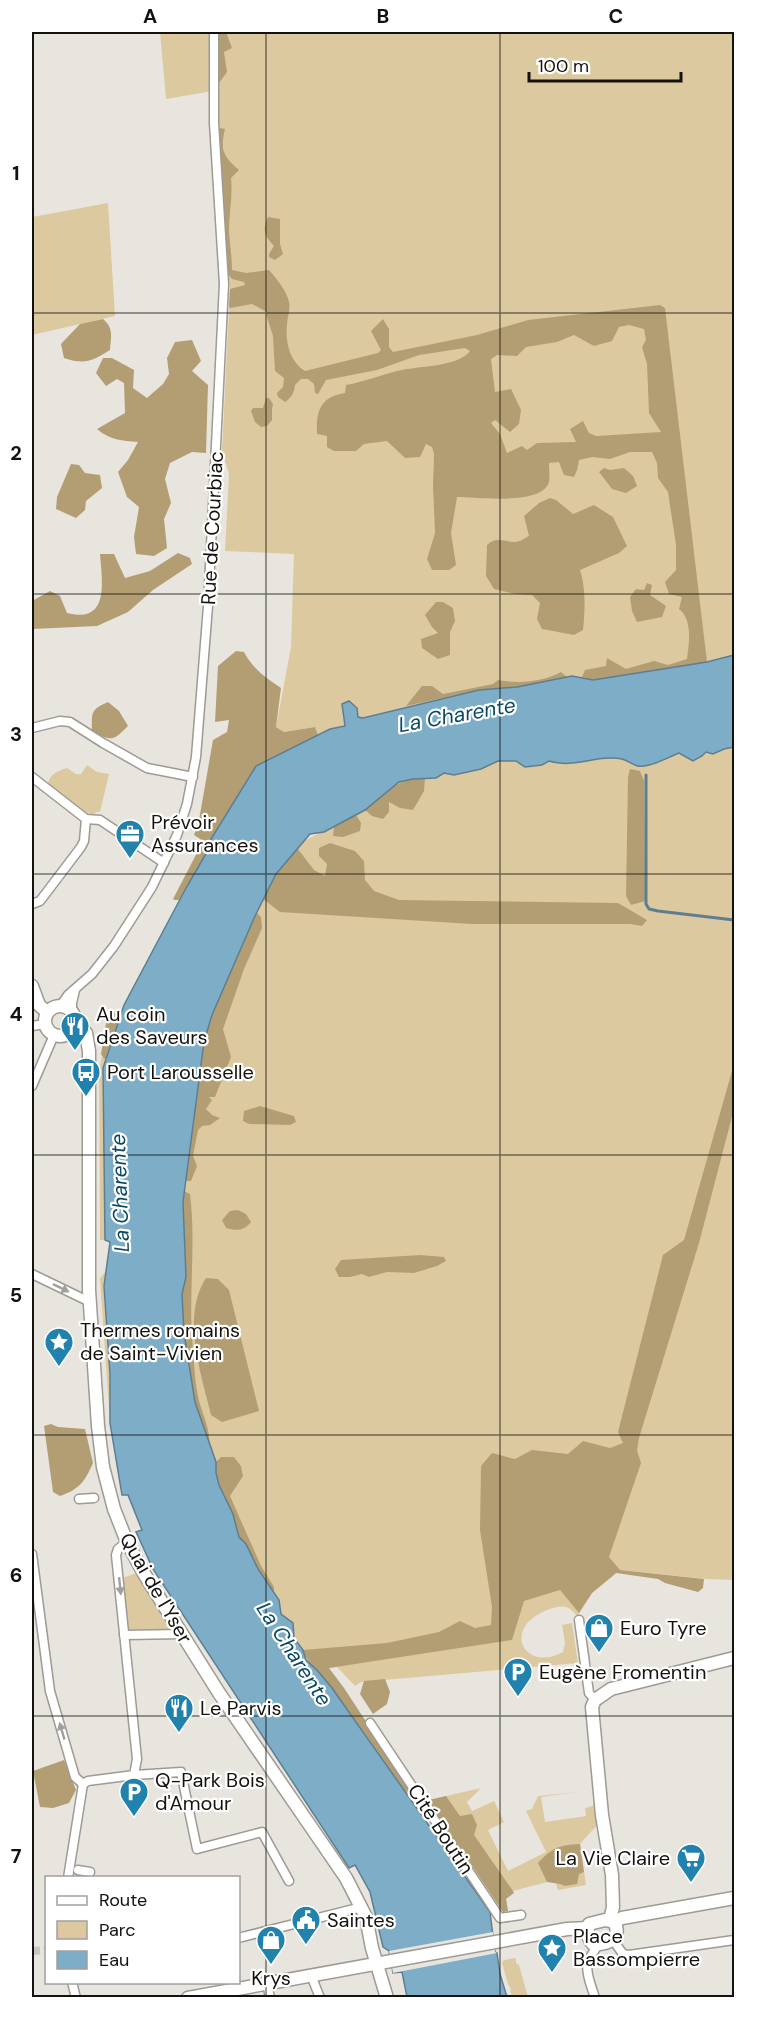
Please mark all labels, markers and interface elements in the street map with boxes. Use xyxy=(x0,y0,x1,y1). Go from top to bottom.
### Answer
text: A xyxy=(143,3,157,29)
text: B xyxy=(377,3,389,29)
text: C xyxy=(609,3,623,29)
scale bar xyxy=(529,45,680,83)
text: 100 m xyxy=(538,54,589,78)
text: 1 xyxy=(12,160,20,186)
text: 2 xyxy=(10,440,22,466)
street label: Rue de Courbiac xyxy=(195,450,229,606)
water label: La Charente xyxy=(396,691,518,739)
text: 3 xyxy=(10,721,22,747)
place label: Prévoir Assurances xyxy=(151,809,258,858)
office icon: Prévoir Assurances xyxy=(114,818,146,860)
text: 4 xyxy=(10,1001,23,1027)
place label: Au coin des Saveurs xyxy=(96,1001,208,1050)
restaurant icon: Au coin des Saveurs xyxy=(59,1010,91,1052)
bus stop icon: Port Larousselle xyxy=(70,1056,102,1098)
place label: Port Larousselle xyxy=(107,1059,254,1085)
water label: La Charente xyxy=(104,1133,136,1253)
text: 5 xyxy=(10,1282,22,1308)
one-way arrow xyxy=(52,1283,69,1292)
place label: Thermes romains de Saint-Vivien xyxy=(80,1317,240,1366)
place icon: Thermes romains de Saint-Vivien xyxy=(43,1326,75,1368)
street label: Quai de l'Yser xyxy=(114,1528,198,1648)
text: 6 xyxy=(10,1562,22,1588)
one-way arrow xyxy=(115,1577,125,1596)
water label: La Charente xyxy=(250,1597,338,1711)
shop icon: Euro Tyre xyxy=(583,1612,615,1654)
place label: Euro Tyre xyxy=(620,1615,707,1641)
parking icon: Eugène Fromentin xyxy=(502,1656,534,1698)
place label: Eugène Fromentin xyxy=(539,1659,706,1685)
restaurant icon: Le Parvis xyxy=(163,1692,195,1734)
place label: Le Parvis xyxy=(200,1695,282,1721)
one-way arrow xyxy=(56,1722,66,1740)
place label: Q-Park Bois d'Amour xyxy=(155,1767,265,1816)
parking icon: Q-Park Bois d'Amour xyxy=(118,1776,150,1818)
street label: Cité Boutin xyxy=(402,1779,480,1879)
supermarket icon: La Vie Claire xyxy=(675,1842,707,1884)
text: 7 xyxy=(11,1843,22,1869)
place label: La Vie Claire xyxy=(556,1845,670,1871)
legend xyxy=(45,1876,240,1984)
text: Route xyxy=(99,1888,147,1912)
public building icon: Saintes xyxy=(290,1904,322,1946)
place label: Saintes xyxy=(327,1907,395,1933)
text: Parc xyxy=(99,1918,135,1942)
place label: Place Bassompierre xyxy=(573,1923,700,1972)
shop icon: Krys xyxy=(255,1924,287,1966)
place icon: Place Bassompierre xyxy=(536,1932,568,1974)
text: Eau xyxy=(99,1948,129,1972)
place label: Krys xyxy=(251,1965,291,1991)

